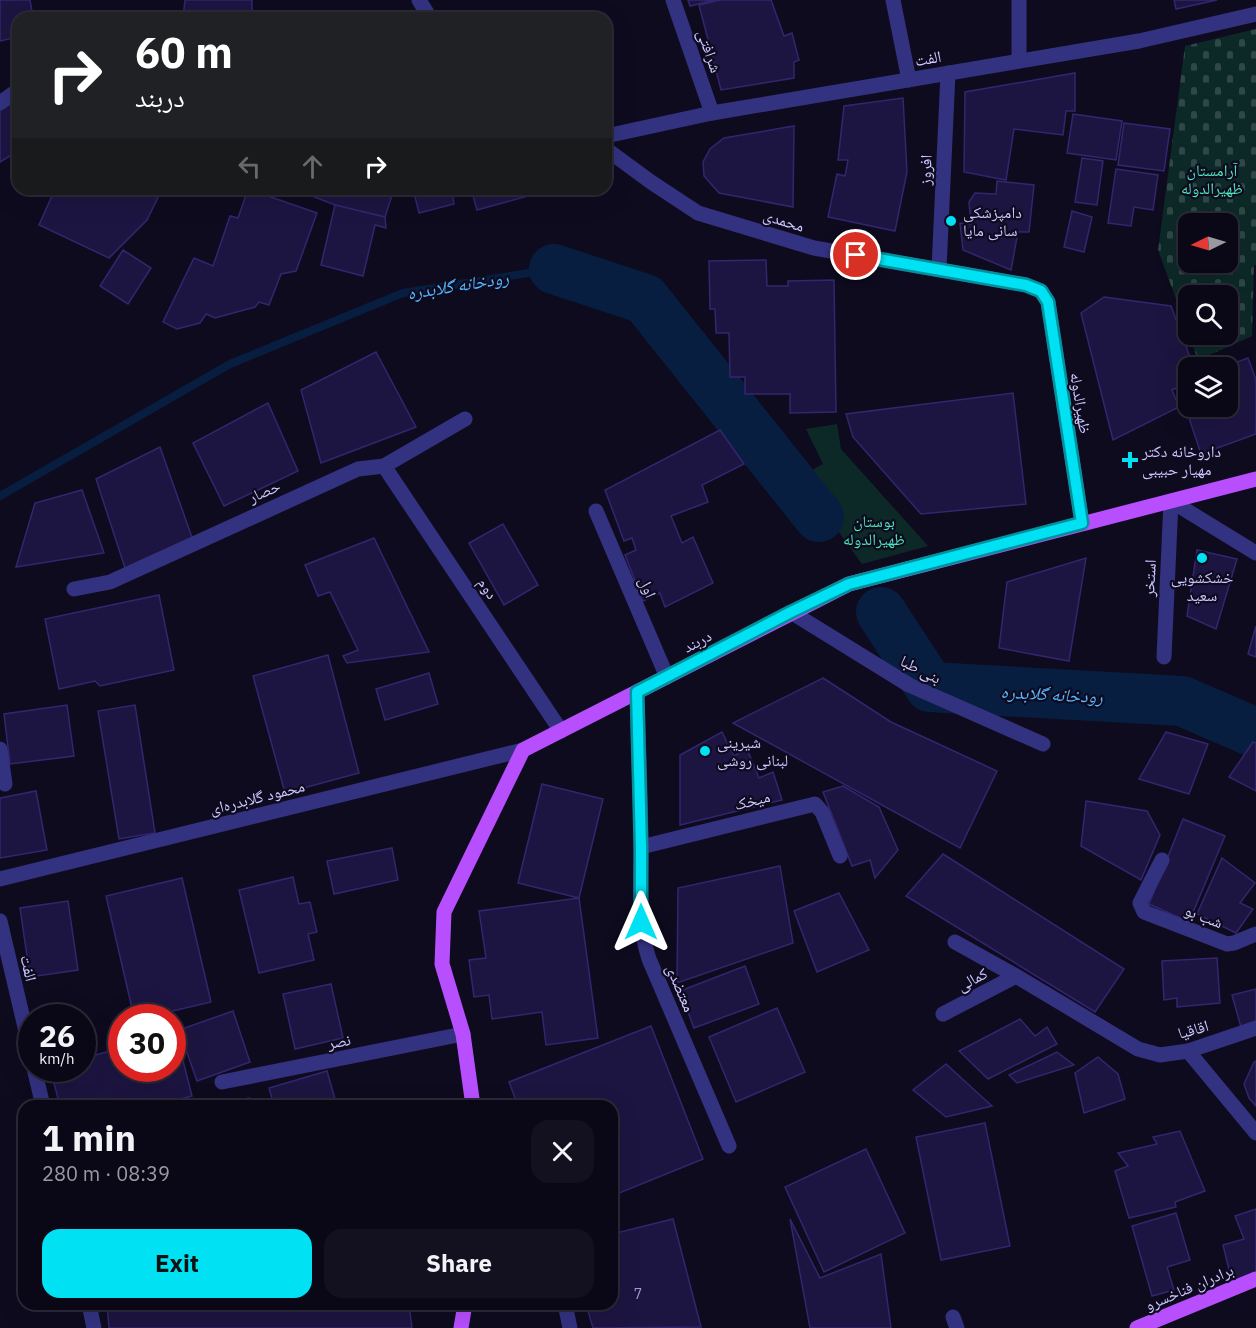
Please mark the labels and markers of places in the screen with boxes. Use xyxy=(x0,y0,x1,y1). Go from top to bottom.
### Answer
place label: دامپزشکی سانی مایا xyxy=(963,202,1022,241)
marker: دامپزشکی سانی مایا xyxy=(944,214,958,228)
pin xyxy=(830,229,881,280)
place label: داروخانه دکتر مهیار حبیبی xyxy=(1141,441,1221,480)
marker: داروخانه دکتر مهیار حبیبی xyxy=(1123,453,1137,467)
marker: خشکشویی سعید xyxy=(1195,551,1209,565)
place label: خشکشویی سعید xyxy=(1171,567,1233,605)
place label: شیرینی لبنانی روشی xyxy=(717,732,788,771)
marker: شیرینی لبنانی روشی xyxy=(698,744,712,758)

